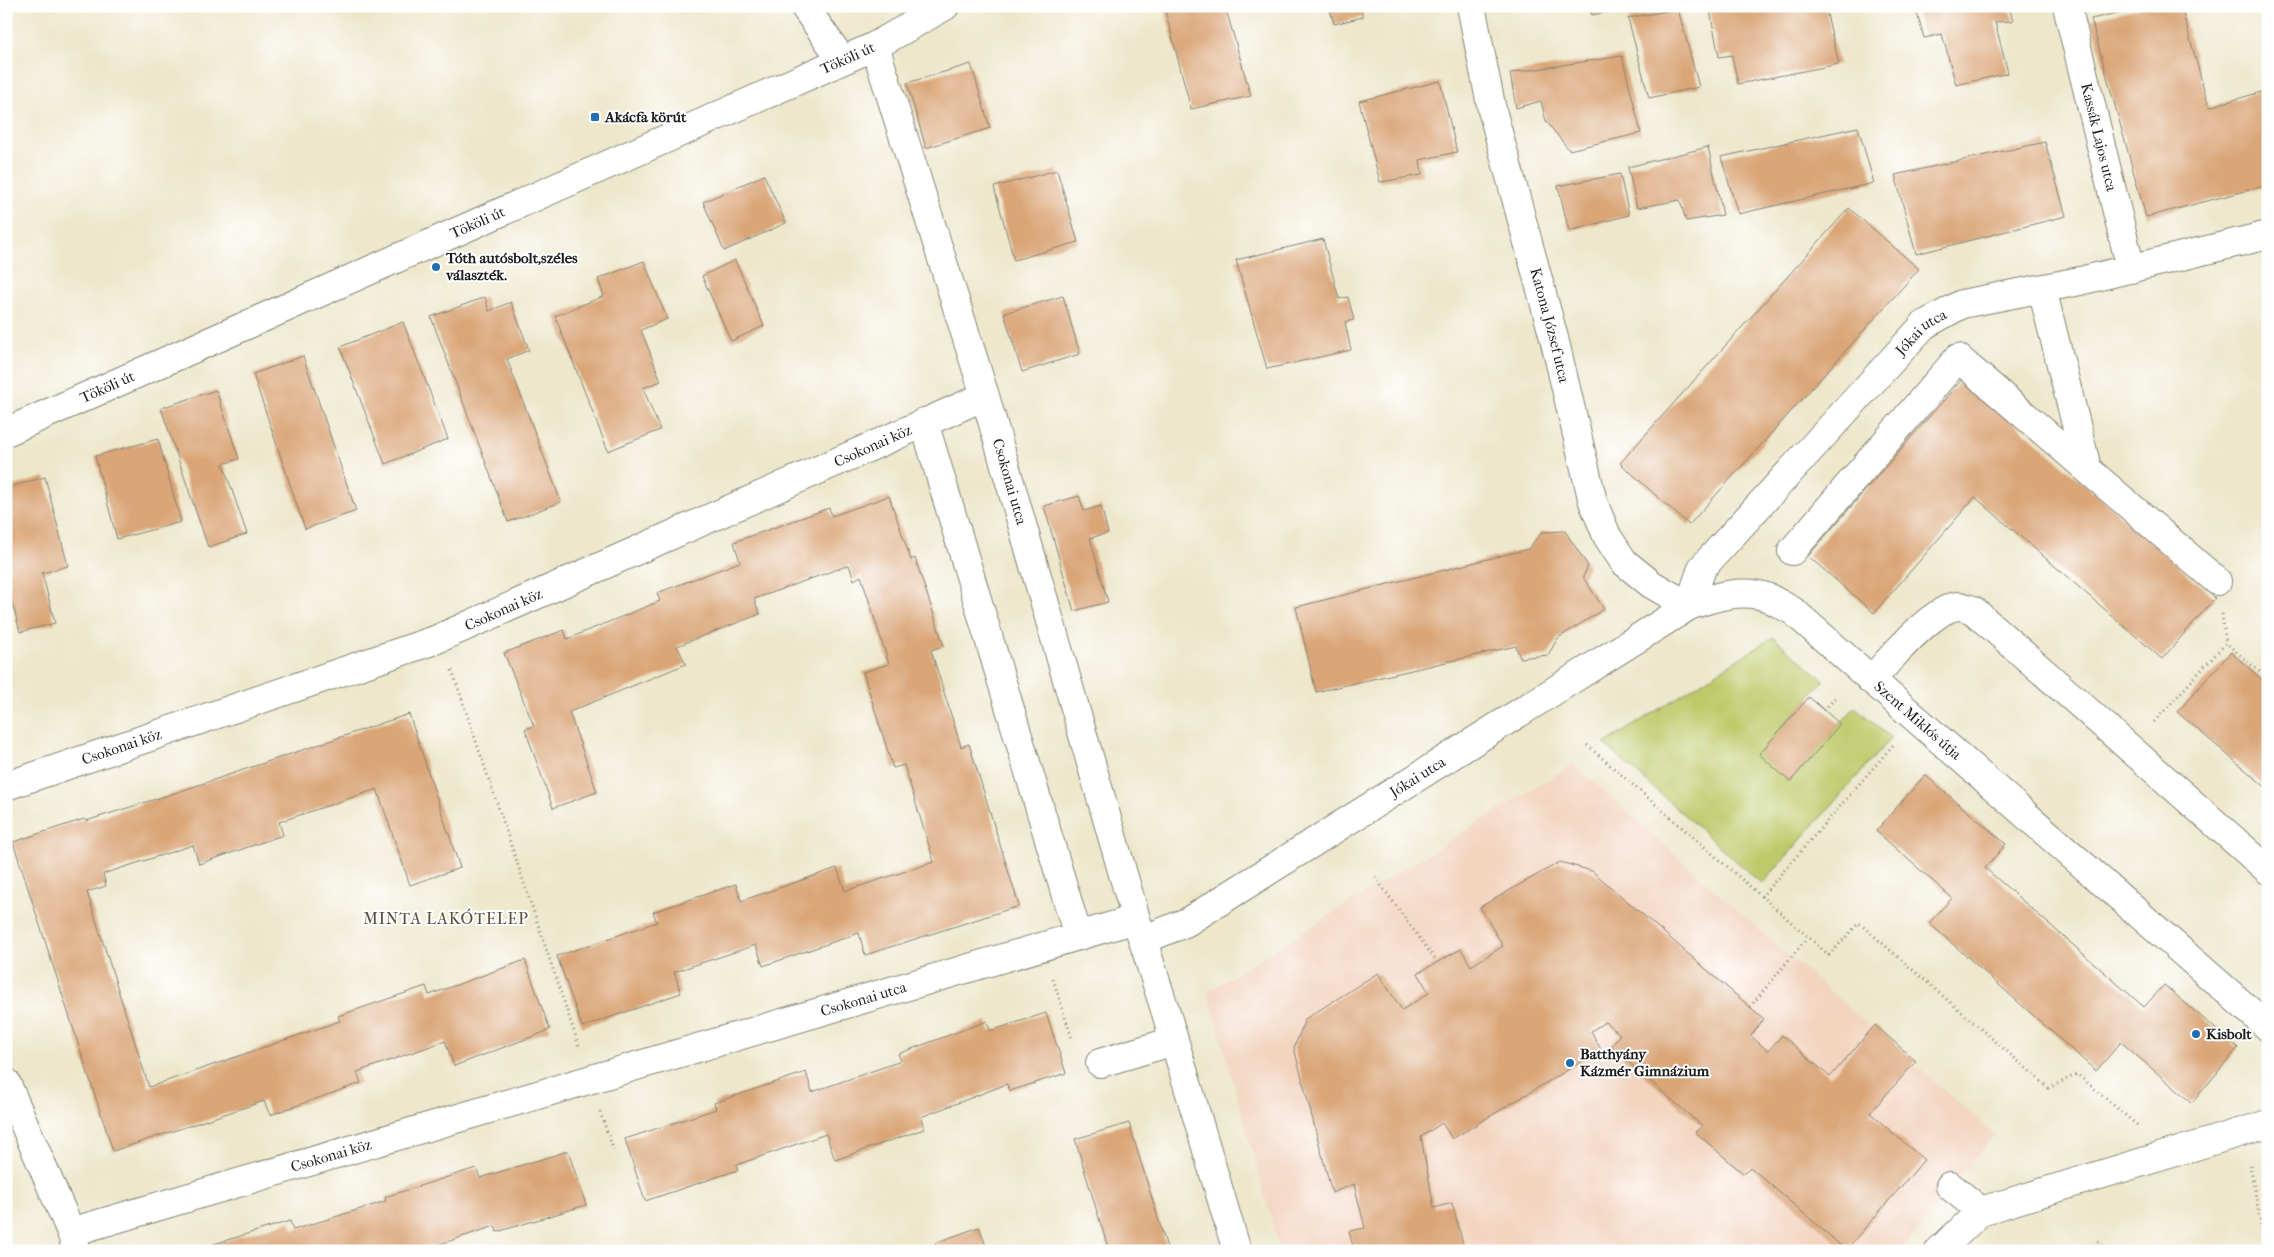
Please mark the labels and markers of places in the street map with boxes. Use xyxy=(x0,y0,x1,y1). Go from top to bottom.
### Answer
place label: Akácfa körút xyxy=(604,108,687,126)
marker: Akácfa körút xyxy=(589,111,601,123)
place label: Tóth autósbolt,széles választék. xyxy=(445,249,578,284)
marker: Tóth autósbolt,széles választék. xyxy=(430,261,442,273)
place label: Kisbolt xyxy=(2206,1025,2252,1043)
marker: Kisbolt xyxy=(2190,1028,2202,1040)
place label: Batthyány Kázmér Gimnázium xyxy=(1580,1045,1710,1080)
marker: Batthyány Kázmér Gimnázium xyxy=(1564,1057,1576,1069)

